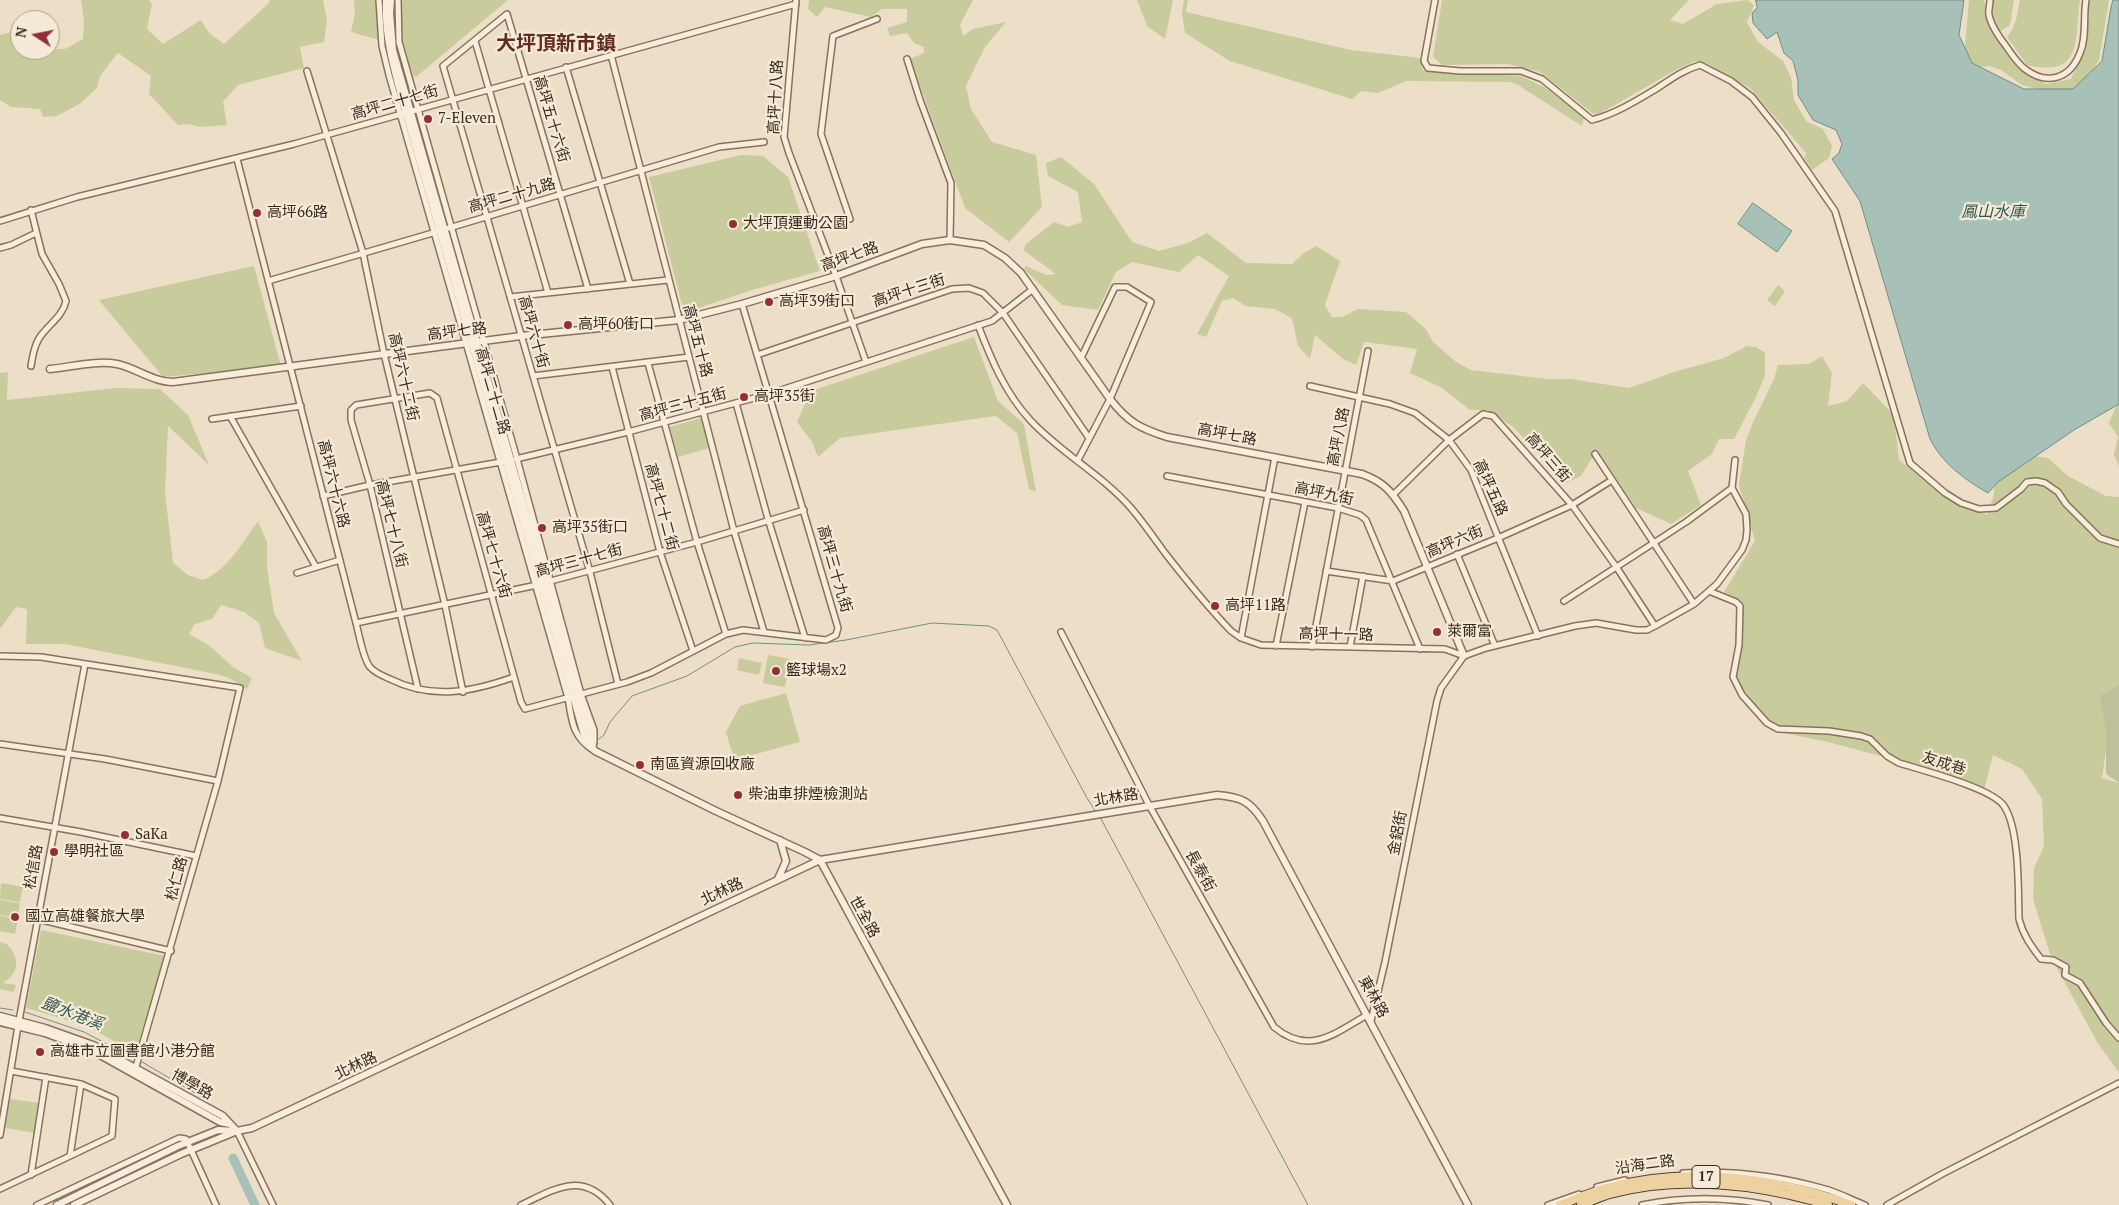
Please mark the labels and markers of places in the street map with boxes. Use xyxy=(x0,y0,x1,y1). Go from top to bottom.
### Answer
place label: 7-Eleven xyxy=(438,110,496,128)
marker: 7-Eleven xyxy=(422,113,434,125)
place label: 高坪66路 xyxy=(267,204,328,222)
marker: 高坪66路 xyxy=(251,207,263,219)
place label: 大坪頂運動公園 xyxy=(743,215,848,233)
marker: 大坪頂運動公園 xyxy=(727,218,739,230)
place label: 高坪39街口 xyxy=(779,293,855,311)
marker: 高坪39街口 xyxy=(763,296,775,308)
place label: 高坪60街口 xyxy=(578,316,654,334)
marker: 高坪60街口 xyxy=(562,319,574,331)
place label: 高坪35街 xyxy=(754,388,815,406)
marker: 高坪35街 xyxy=(738,391,750,403)
place label: 高坪35街口 xyxy=(552,519,628,537)
marker: 高坪35街口 xyxy=(536,522,548,534)
place label: 高坪11路 xyxy=(1225,597,1286,615)
marker: 高坪11路 xyxy=(1209,600,1221,612)
place label: 萊爾富 xyxy=(1447,623,1492,641)
marker: 萊爾富 xyxy=(1431,626,1443,638)
place label: 籃球場x2 xyxy=(786,662,847,680)
marker: 籃球場x2 xyxy=(770,665,782,677)
place label: 南區資源回收廠 xyxy=(650,756,755,774)
marker: 南區資源回收廠 xyxy=(634,759,646,771)
place label: 柴油車排煙檢測站 xyxy=(748,786,868,804)
marker: 柴油車排煙檢測站 xyxy=(732,789,744,801)
place label: SaKa xyxy=(135,826,168,844)
marker: SaKa xyxy=(119,829,131,841)
place label: 學明社區 xyxy=(64,843,124,861)
marker: 學明社區 xyxy=(48,846,60,858)
place label: 國立高雄餐旅大學 xyxy=(25,908,145,926)
marker: 國立高雄餐旅大學 xyxy=(9,911,21,923)
place label: 高雄市立圖書館小港分館 xyxy=(50,1043,215,1061)
marker: 高雄市立圖書館小港分館 xyxy=(34,1046,46,1058)

